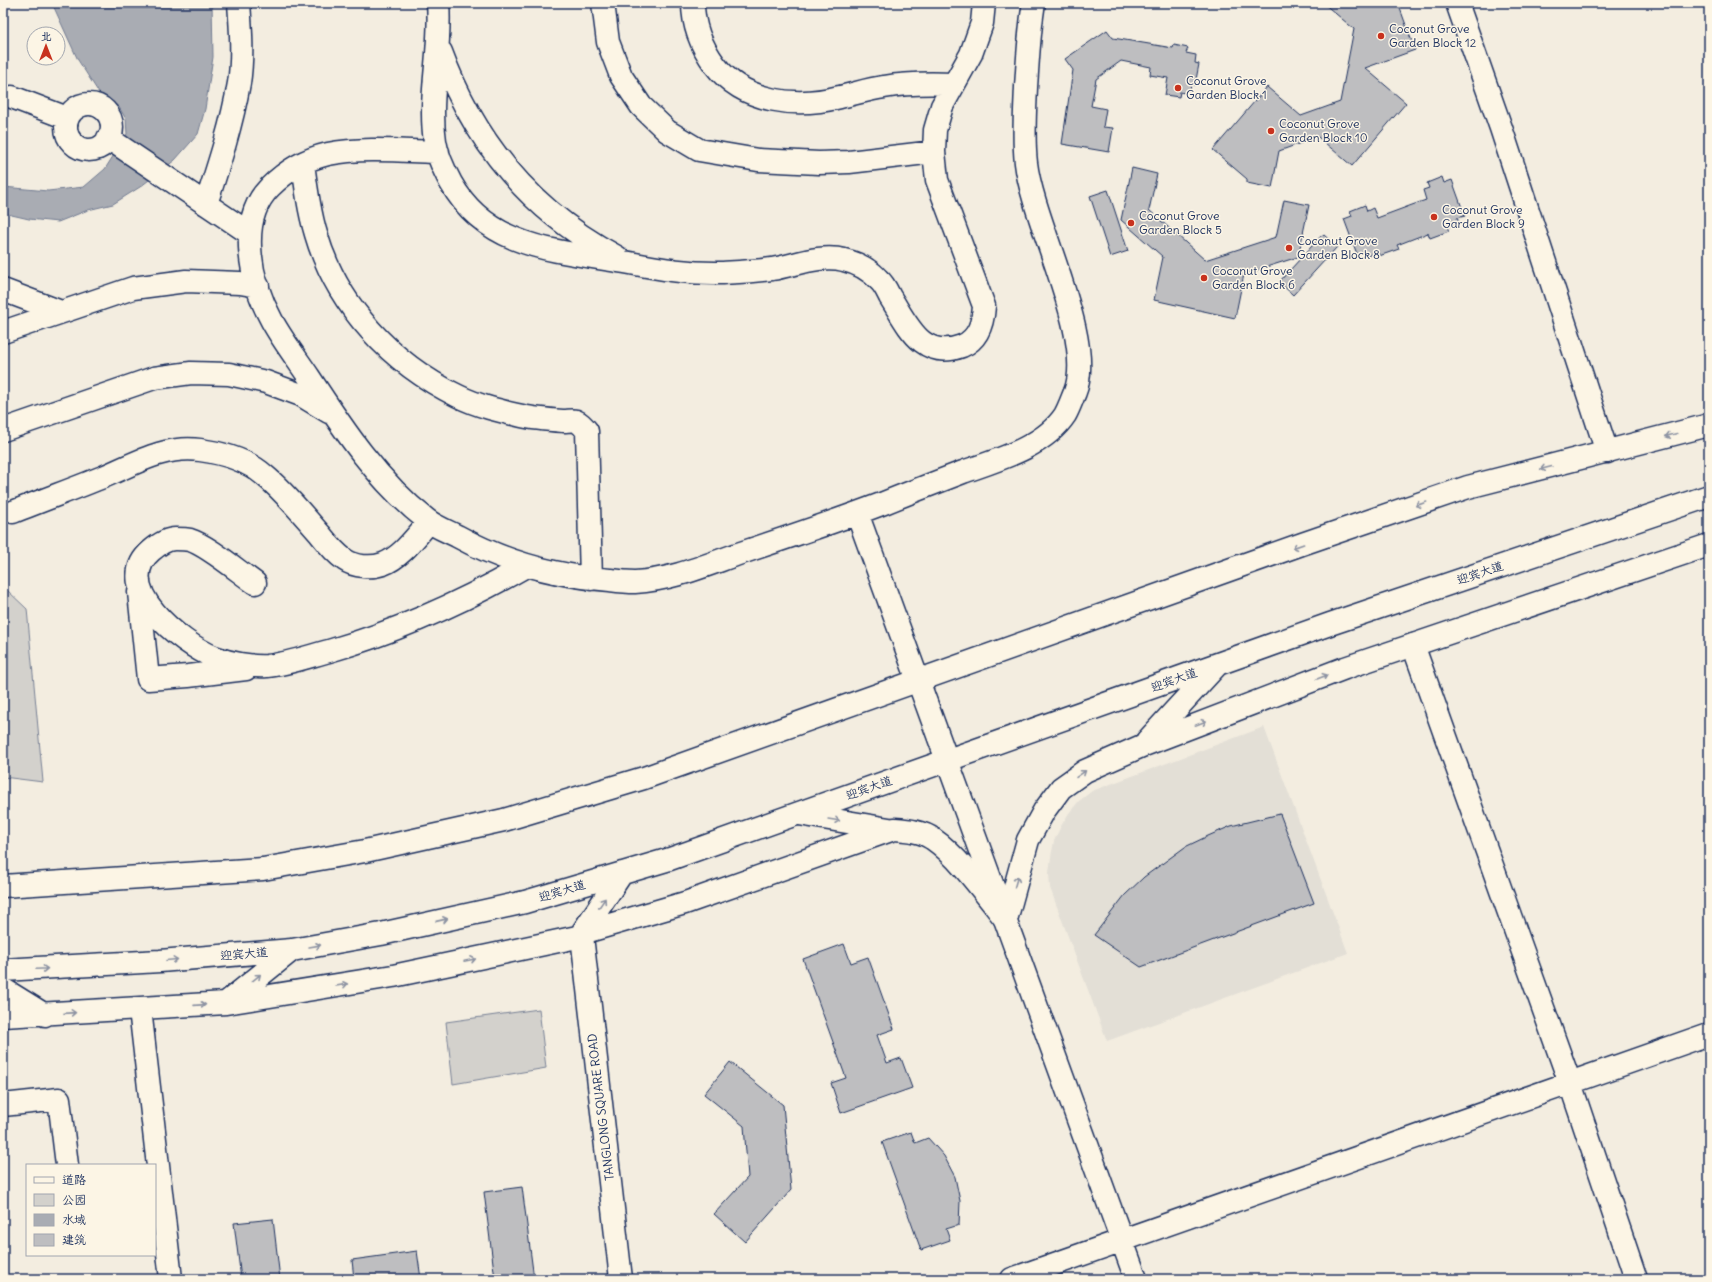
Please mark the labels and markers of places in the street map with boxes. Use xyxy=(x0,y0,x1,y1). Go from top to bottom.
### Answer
place label: Coconut Grove Garden Block 12 xyxy=(1389,21,1477,50)
marker: Coconut Grove Garden Block 12 xyxy=(1376,31,1386,41)
place label: Coconut Grove Garden Block 1 xyxy=(1186,73,1267,102)
marker: Coconut Grove Garden Block 1 xyxy=(1173,83,1183,93)
place label: Coconut Grove Garden Block 10 xyxy=(1279,116,1368,145)
marker: Coconut Grove Garden Block 10 xyxy=(1266,126,1276,136)
place label: Coconut Grove Garden Block 9 xyxy=(1442,202,1525,231)
place label: Coconut Grove Garden Block 5 xyxy=(1139,208,1222,237)
marker: Coconut Grove Garden Block 9 xyxy=(1429,212,1439,222)
marker: Coconut Grove Garden Block 5 xyxy=(1126,218,1136,228)
place label: Coconut Grove Garden Block 8 xyxy=(1297,233,1380,262)
marker: Coconut Grove Garden Block 8 xyxy=(1284,243,1294,253)
place label: Coconut Grove Garden Block 6 xyxy=(1212,263,1295,292)
marker: Coconut Grove Garden Block 6 xyxy=(1199,273,1209,283)

